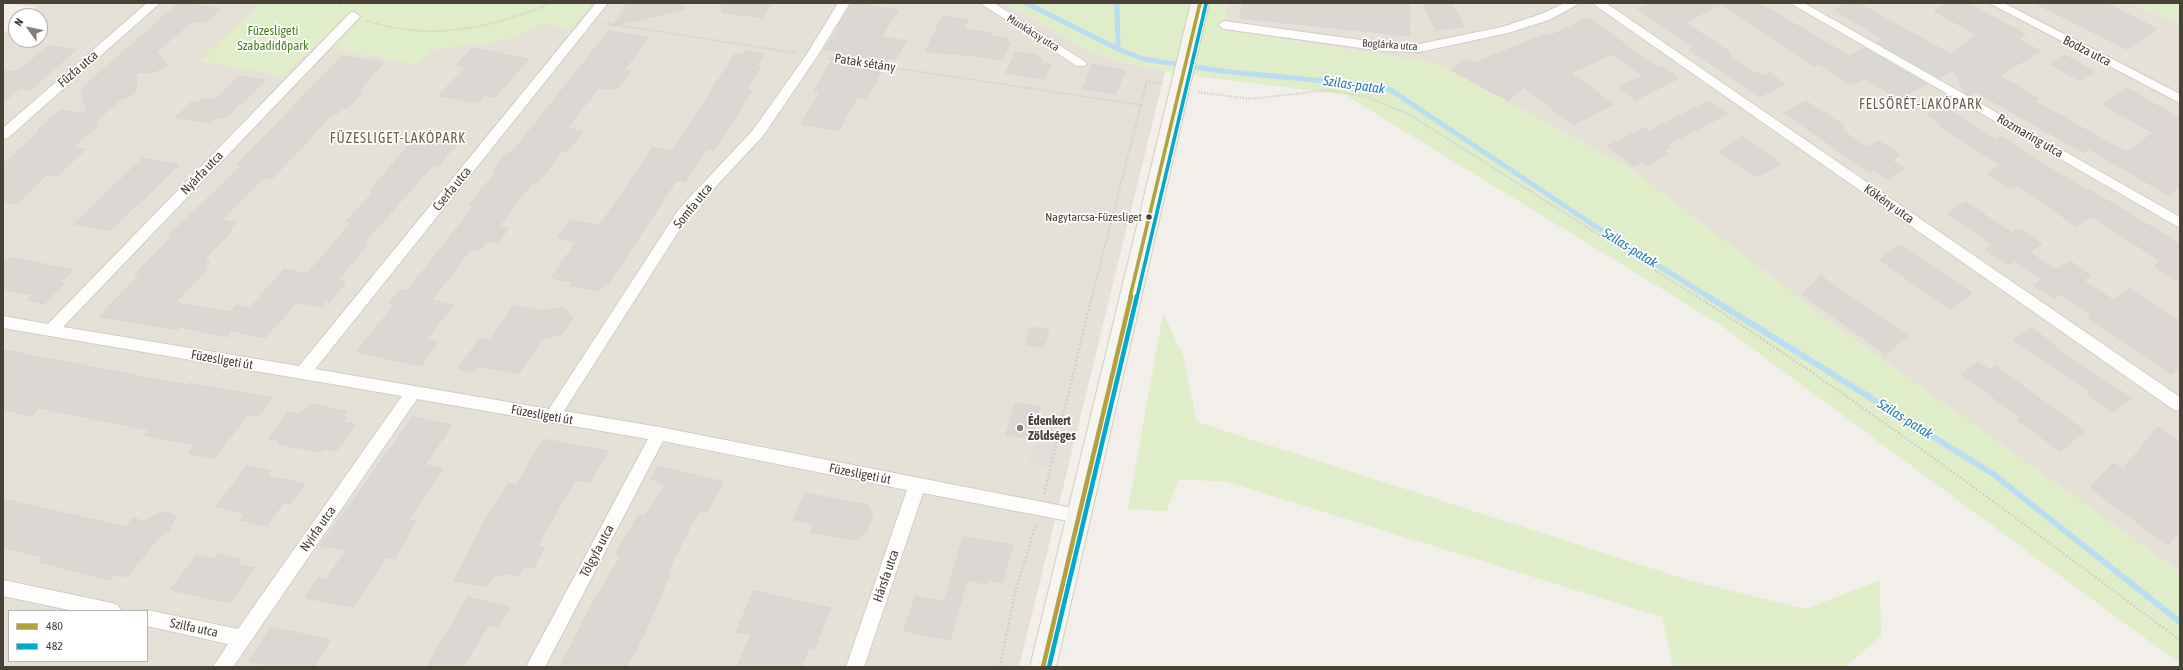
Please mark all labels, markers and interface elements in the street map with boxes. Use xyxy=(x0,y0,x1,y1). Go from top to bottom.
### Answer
north arrow xyxy=(8,8,48,48)
street label: Munkácsy utca xyxy=(1004,12,1062,54)
text: N xyxy=(12,16,26,28)
park label: Füzesligeti Szabadidőpark xyxy=(237,23,309,54)
street label: Bodza utca xyxy=(2060,32,2114,70)
street label: Boglárka utca xyxy=(1362,36,1418,54)
street label: Fűzfa utca xyxy=(55,47,101,91)
street label: Patak sétány xyxy=(833,50,897,76)
water label: Szilas-patak xyxy=(1322,72,1386,98)
district label: FELSŐRÉT-LAKÓPARK xyxy=(1859,97,1983,113)
street label: Rozmaring utca xyxy=(1994,111,2066,161)
district label: FÜZESLIGET-LAKÓPARK xyxy=(330,131,466,147)
street label: Nyárfa utca xyxy=(177,148,227,198)
street label: Cserfa utca xyxy=(430,164,474,214)
street label: Somfa utca xyxy=(670,180,716,232)
street label: Kökény utca xyxy=(1861,181,1917,227)
place label: Nagytarcsa-Füzesliget xyxy=(1045,210,1142,224)
marker: Nagytarcsa-Füzesliget xyxy=(1144,212,1154,222)
water label: Szilas-patak xyxy=(1599,224,1661,272)
street label: Füzesligeti út xyxy=(190,347,254,373)
water label: Szilas-patak xyxy=(1874,395,1936,443)
street label: Füzesligeti út xyxy=(510,402,574,428)
place label: Édenkert Zöldséges xyxy=(1028,413,1076,444)
marker: Édenkert Zöldséges xyxy=(1015,423,1025,433)
street label: Füzesligeti út xyxy=(828,460,892,488)
street label: Nyírfa utca xyxy=(297,503,339,555)
street label: Tölgyfa utca xyxy=(577,522,617,580)
street label: Hársfa utca xyxy=(870,548,902,604)
legend xyxy=(8,610,148,662)
street label: Szilfa utca xyxy=(169,615,219,641)
text: 480 xyxy=(46,619,63,633)
text: 482 xyxy=(46,639,63,653)

